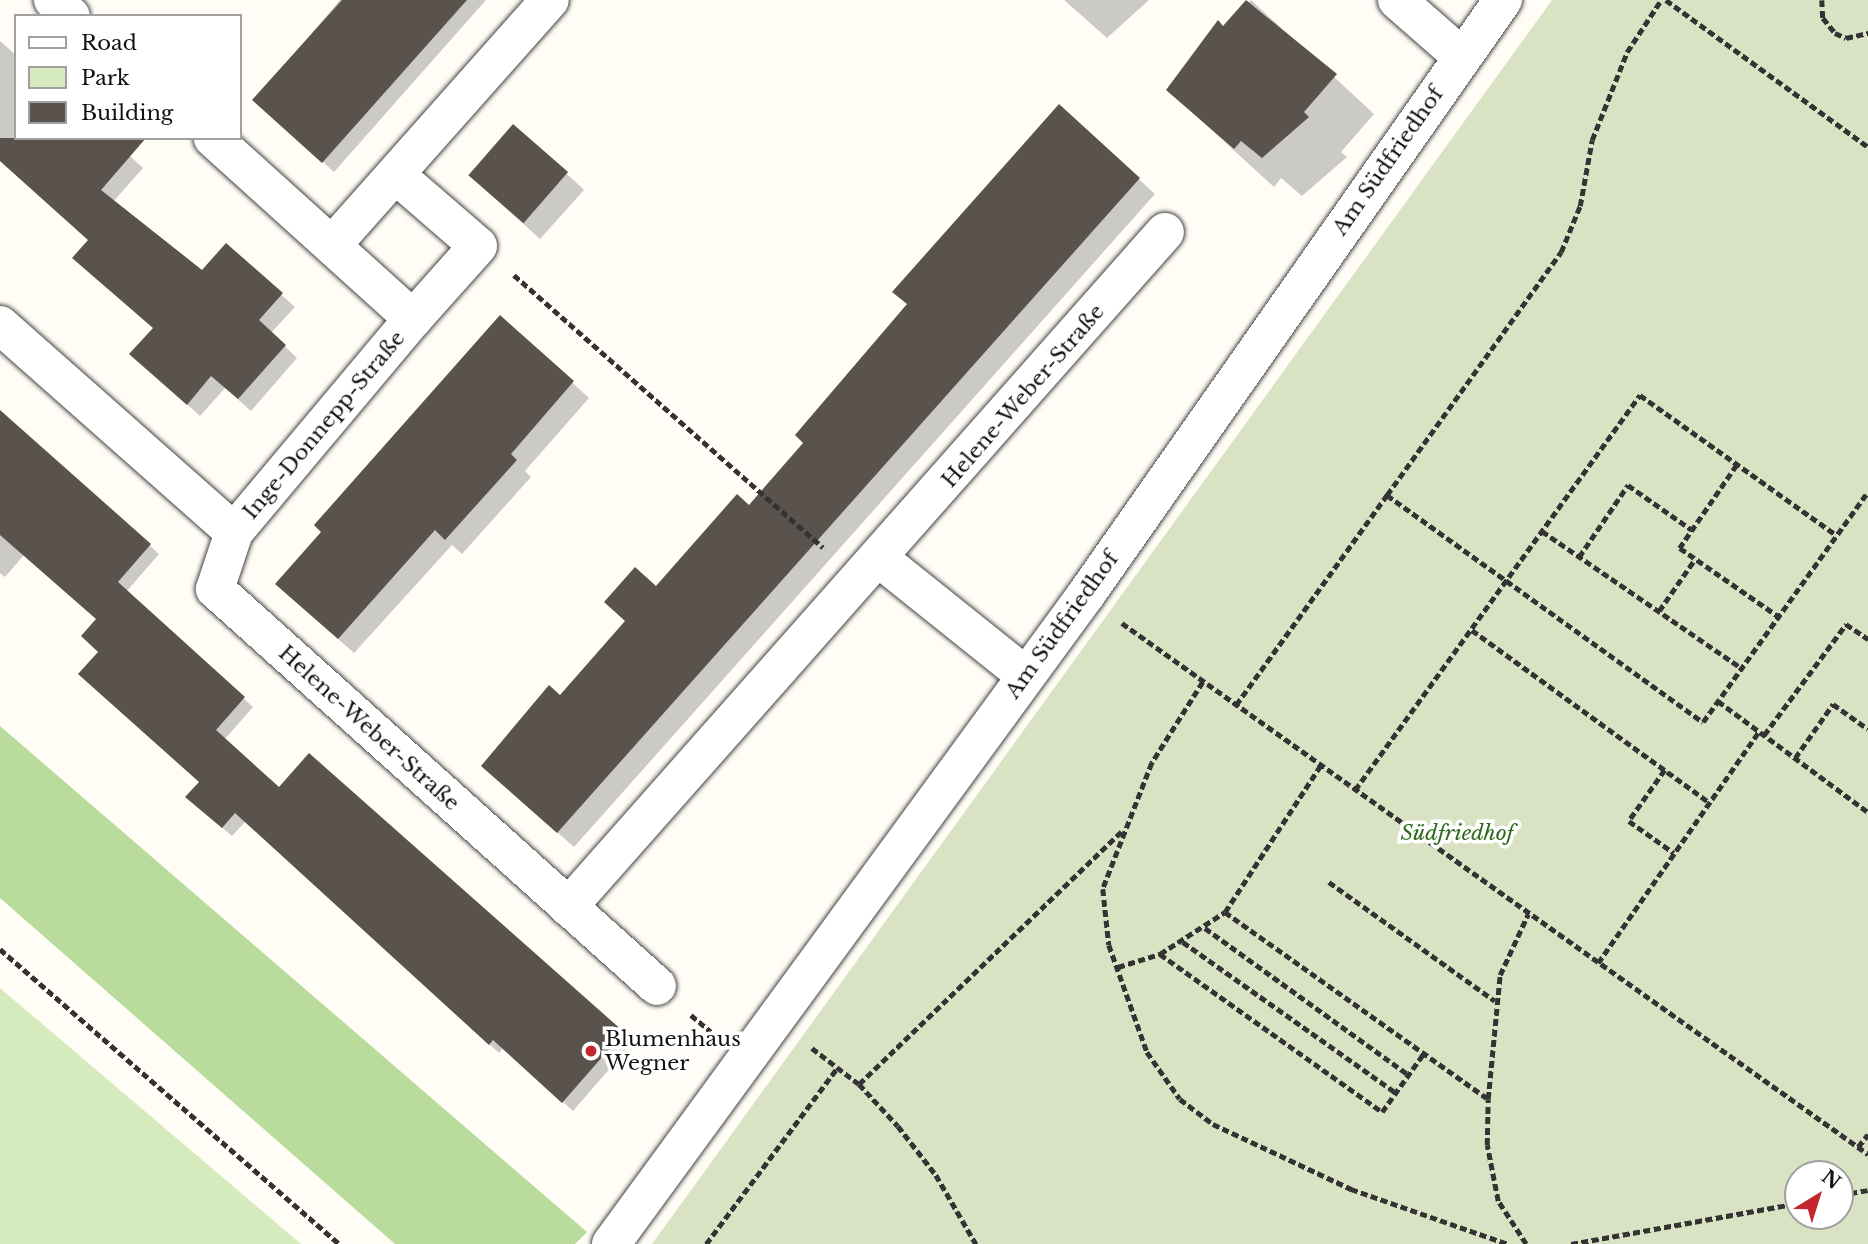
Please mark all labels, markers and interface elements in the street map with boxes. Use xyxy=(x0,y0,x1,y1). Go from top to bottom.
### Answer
legend xyxy=(14,14,242,140)
text: Road xyxy=(81,30,137,56)
text: Park xyxy=(81,65,130,91)
street label: Am Südfriedhof xyxy=(1327,82,1449,240)
text: Building xyxy=(81,100,173,126)
street label: Helene-Weber-Straße xyxy=(937,299,1109,493)
street label: Inge-Donnepp-Straße xyxy=(238,326,410,524)
street label: Am Südfriedhof xyxy=(1000,547,1124,703)
street label: Helene-Weber-Straße xyxy=(273,640,465,816)
park label: Südfriedhof xyxy=(1400,820,1514,846)
place label: Blumenhaus Wegner xyxy=(605,1026,741,1076)
marker: Blumenhaus Wegner xyxy=(583,1043,599,1059)
north arrow xyxy=(1784,1160,1854,1230)
text: N xyxy=(1817,1165,1845,1194)

